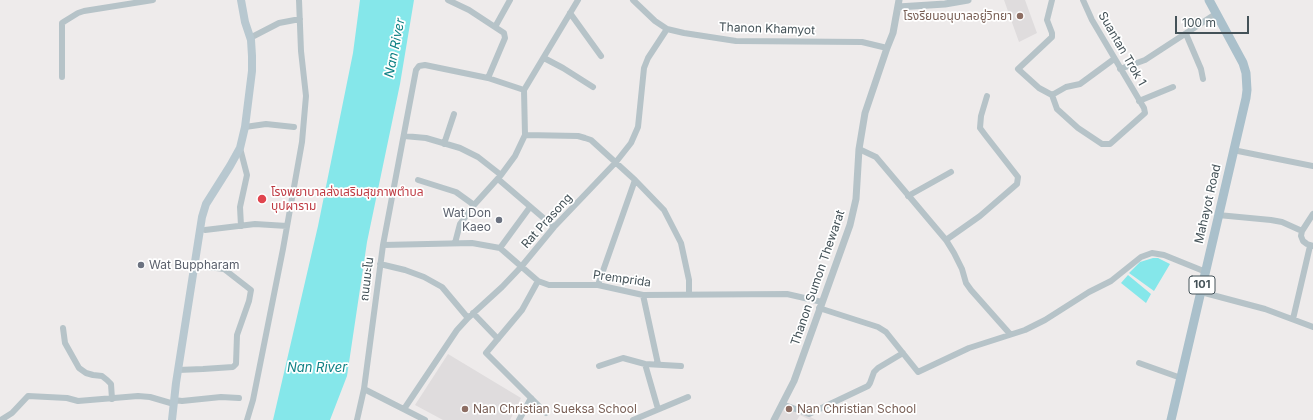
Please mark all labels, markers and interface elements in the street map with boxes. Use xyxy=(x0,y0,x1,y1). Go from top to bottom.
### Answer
scale bar xyxy=(1177,8,1251,34)
place label: โรงรียนอนุบาลอยู่วิทยา xyxy=(903,9,1012,23)
street label: Suantan Trok 1 xyxy=(1095,9,1149,89)
marker: โรงรียนอนุบาลอยู่วิทยา xyxy=(1015,11,1025,21)
text: 100 m xyxy=(1182,15,1216,30)
water label: Nan River xyxy=(382,17,408,79)
street label: Thanon Khamyot xyxy=(719,20,815,38)
street label: Mahayot Road xyxy=(1192,163,1224,245)
place label: โรงพยาบาลส่งเสริมสุขภาพตำบล บุปผาราม xyxy=(271,185,423,213)
street label: Rat Prasong xyxy=(519,191,575,251)
marker: โรงพยาบาลส่งเสริมสุขภาพตำบล บุปผาราม xyxy=(256,193,268,205)
place label: Wat Don Kaeo xyxy=(443,206,491,234)
street label: Thanon Sumon Thewarat xyxy=(788,208,848,348)
marker: Wat Don Kaeo xyxy=(494,215,504,225)
street label: ถนนมะโน xyxy=(357,256,377,302)
place label: Wat Buppharam xyxy=(149,258,239,272)
marker: Wat Buppharam xyxy=(136,260,146,270)
street label: Premprida xyxy=(592,268,652,290)
road number: 101 xyxy=(1189,276,1215,294)
water label: Nan River xyxy=(287,360,347,376)
place label: Nan Christian Sueksa School xyxy=(473,402,637,416)
place label: Nan Christian School xyxy=(797,402,916,416)
marker: Nan Christian Sueksa School xyxy=(460,404,470,414)
marker: Nan Christian School xyxy=(784,404,794,414)

